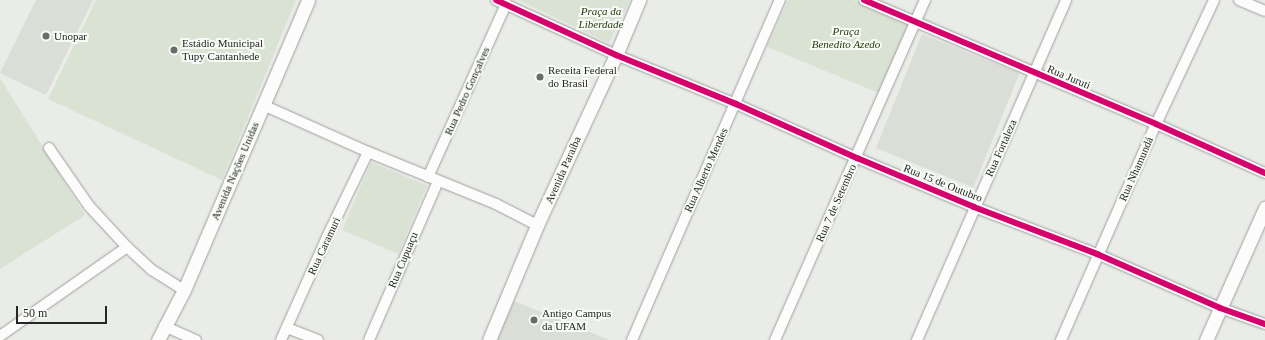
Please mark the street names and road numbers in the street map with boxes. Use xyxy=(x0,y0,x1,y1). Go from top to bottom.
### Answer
street label: Rua Pedro Gonçalves xyxy=(442,45,492,137)
street label: Rua Juruti xyxy=(1045,62,1093,92)
street label: Rua Fortaleza xyxy=(982,117,1020,179)
street label: Avenida Nações Unidas xyxy=(208,120,262,222)
street label: Rua Alberto Mendes xyxy=(681,125,731,215)
street label: Avenida Paraíba xyxy=(542,134,584,206)
street label: Rua Nhamundá xyxy=(1116,135,1156,203)
street label: Rua 15 de Outubro xyxy=(902,161,984,205)
street label: Rua 7 de Setembro xyxy=(813,162,859,244)
street label: Rua Caramuri xyxy=(305,215,343,277)
street label: Rua Cupuaçu xyxy=(385,230,421,290)

